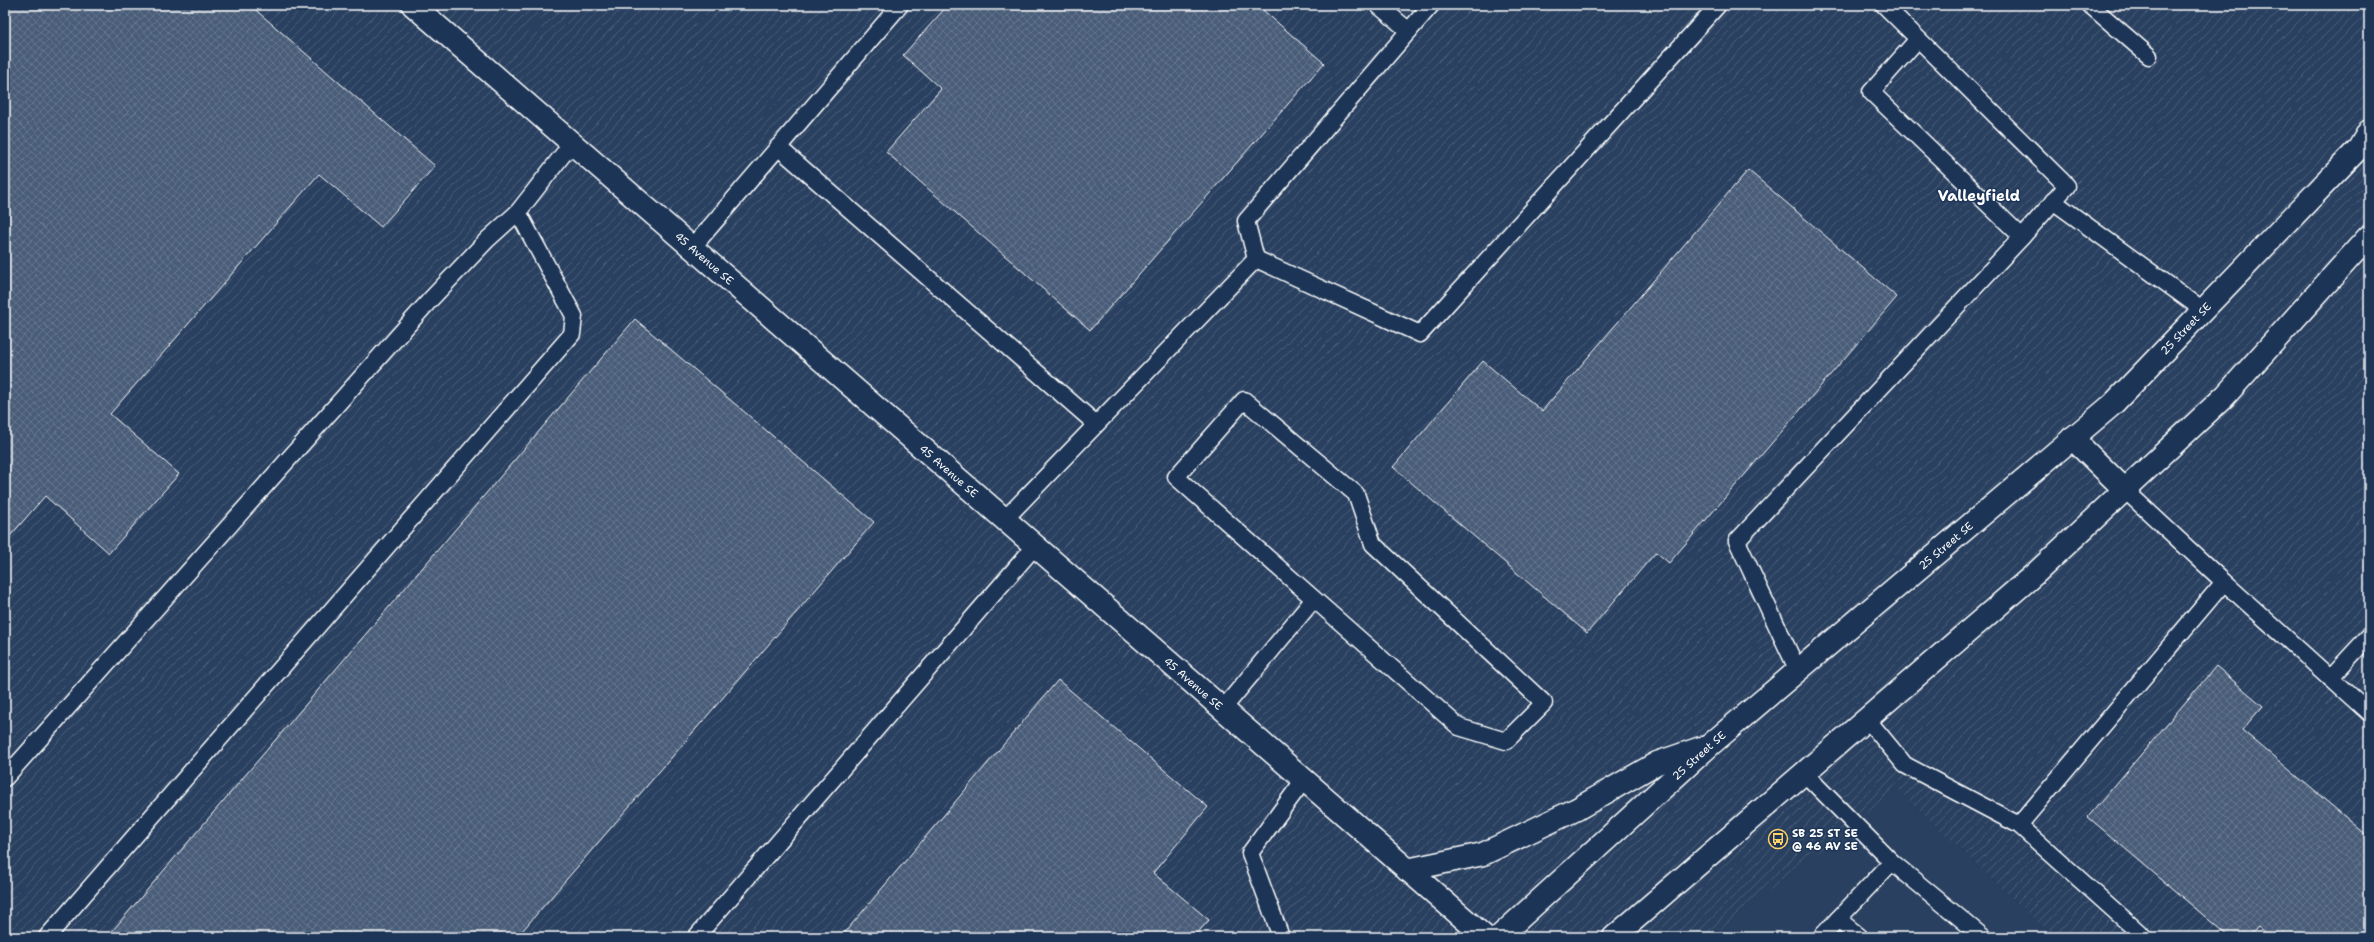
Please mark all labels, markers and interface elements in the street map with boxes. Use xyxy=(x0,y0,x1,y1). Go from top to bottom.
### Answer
district label: Valleyfield xyxy=(1938,186,2020,206)
street label: 45 Avenue SE xyxy=(672,228,737,288)
street label: 25 Street SE xyxy=(2157,299,2214,358)
street label: 45 Avenue SE xyxy=(916,441,982,501)
street label: 25 Street SE xyxy=(1915,518,1976,573)
street label: 45 Avenue SE xyxy=(1161,654,1226,713)
street label: 25 Street SE xyxy=(1669,727,1729,783)
place label: SB 25 ST SE @ 46 AV SE xyxy=(1792,826,1858,854)
bus stop icon: SB 25 ST SE @ 46 AV SE xyxy=(1767,828,1789,850)

